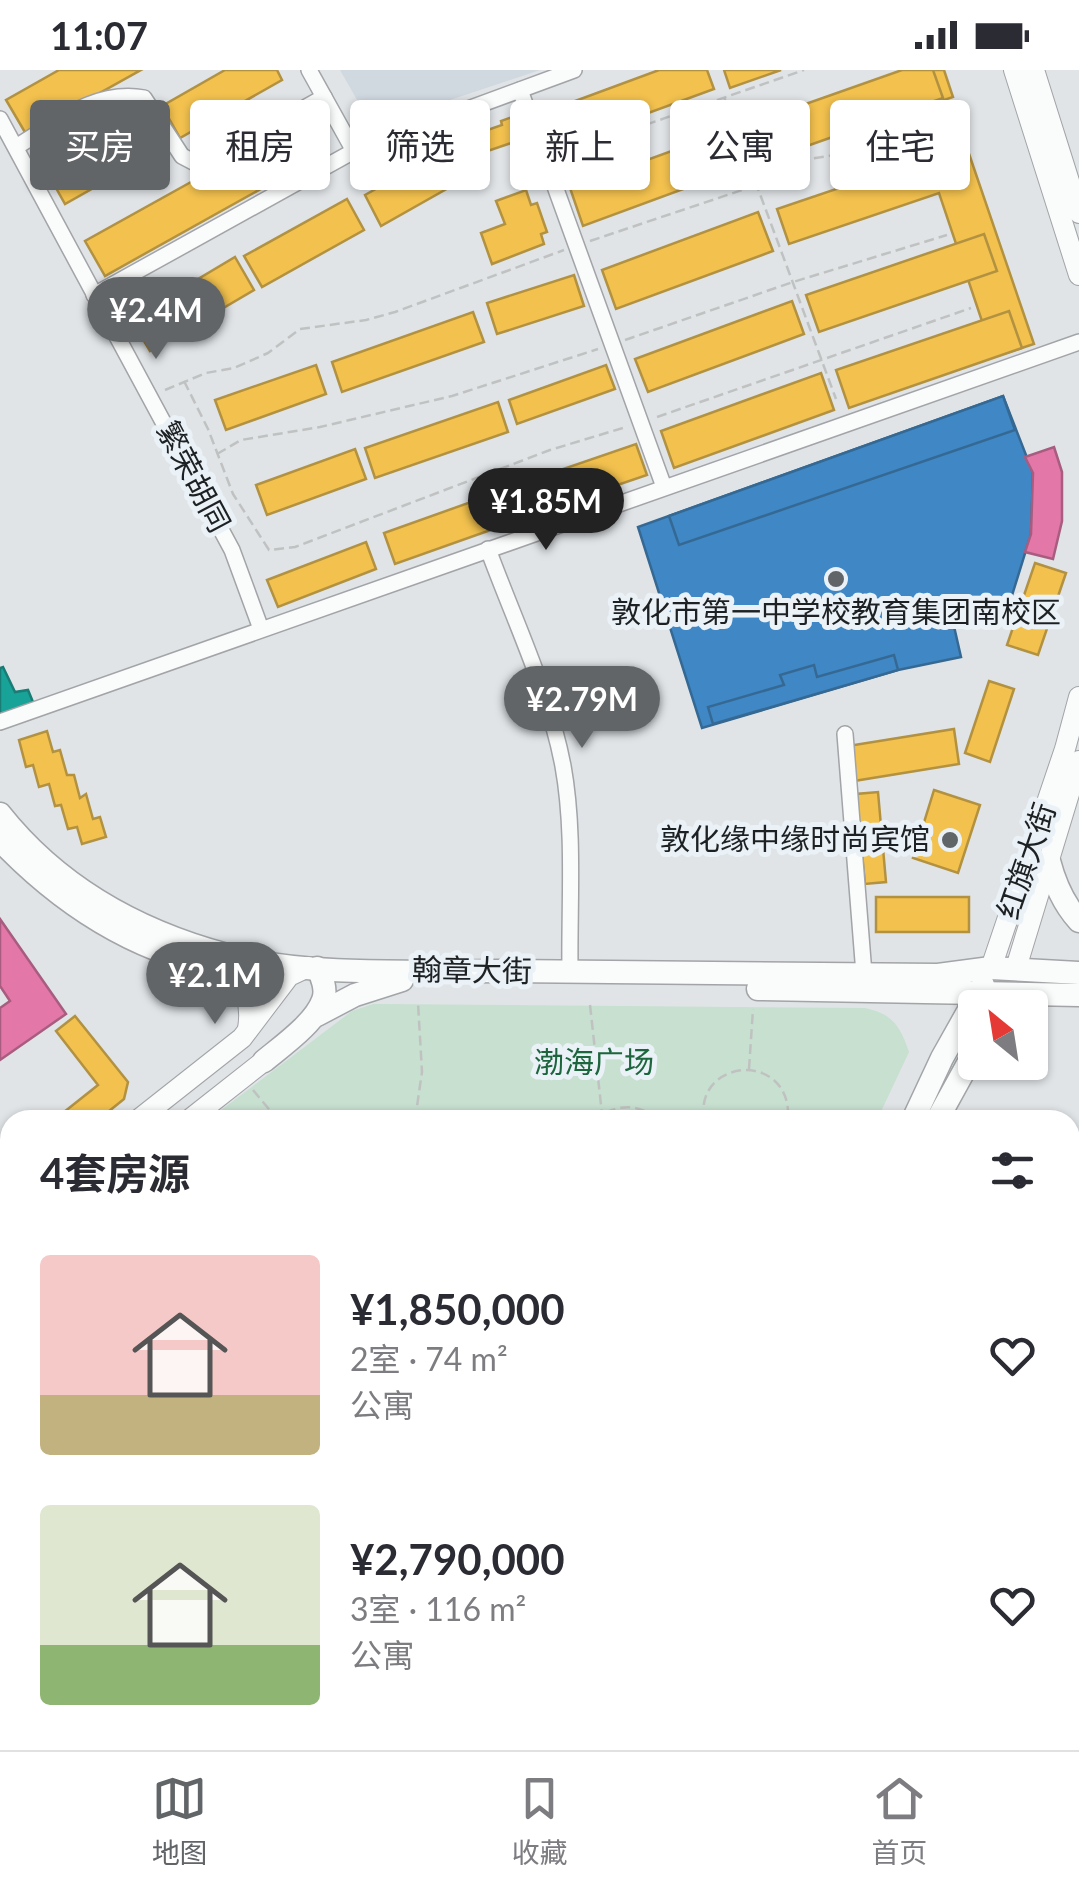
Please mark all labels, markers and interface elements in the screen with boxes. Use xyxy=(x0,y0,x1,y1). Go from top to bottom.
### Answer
text: 11:07 xyxy=(50,12,148,58)
chip: 买房 xyxy=(30,100,170,190)
chip: 租房 xyxy=(190,100,330,190)
chip: 筛选 xyxy=(350,100,490,190)
chip: 新上 xyxy=(510,100,650,190)
chip: 公寓 xyxy=(670,100,810,190)
chip: 住宅 xyxy=(830,100,970,190)
pin: ¥2.4M xyxy=(86,277,226,362)
text: ¥2.4M xyxy=(109,290,203,329)
street label: 繁荣胡同 xyxy=(151,415,239,537)
pin: ¥1.85M xyxy=(465,468,627,553)
text: ¥1.85M xyxy=(490,481,602,520)
marker: 敦化市第一中学校教育集团南校区 xyxy=(825,568,847,590)
place label: 敦化市第一中学校教育集团南校区 xyxy=(611,593,1061,629)
pin: ¥2.79M xyxy=(501,666,663,751)
text: ¥2.79M xyxy=(526,679,638,718)
street label: 红旗大街 xyxy=(989,798,1062,923)
place label: 敦化缘中缘时尚宾馆 xyxy=(660,820,930,856)
marker: 敦化缘中缘时尚宾馆 xyxy=(939,829,961,851)
pin: ¥2.1M xyxy=(145,942,285,1027)
street label: 翰章大街 xyxy=(412,950,532,988)
text: ¥2.1M xyxy=(168,955,262,994)
north arrow xyxy=(958,990,1048,1080)
map controls xyxy=(958,990,1048,1080)
park label: 渤海广场 xyxy=(534,1043,654,1079)
icon: filters xyxy=(985,1143,1040,1198)
text: 4套房源 xyxy=(40,1148,190,1198)
text: ¥1,850,000 xyxy=(350,1284,565,1334)
icon: home xyxy=(120,1295,240,1415)
icon: heart xyxy=(985,1328,1040,1383)
text: 2室 · 74 m² xyxy=(350,1339,508,1378)
text: 公寓 xyxy=(350,1385,414,1424)
text: ¥2,790,000 xyxy=(350,1534,565,1584)
icon: home xyxy=(120,1545,240,1665)
icon: heart xyxy=(985,1578,1040,1633)
text: 3室 · 116 m² xyxy=(350,1589,526,1628)
text: 公寓 xyxy=(350,1635,414,1674)
tab: 地图 xyxy=(152,1771,208,1871)
tab: 收藏 xyxy=(511,1771,567,1871)
tab: 首页 xyxy=(871,1771,927,1871)

